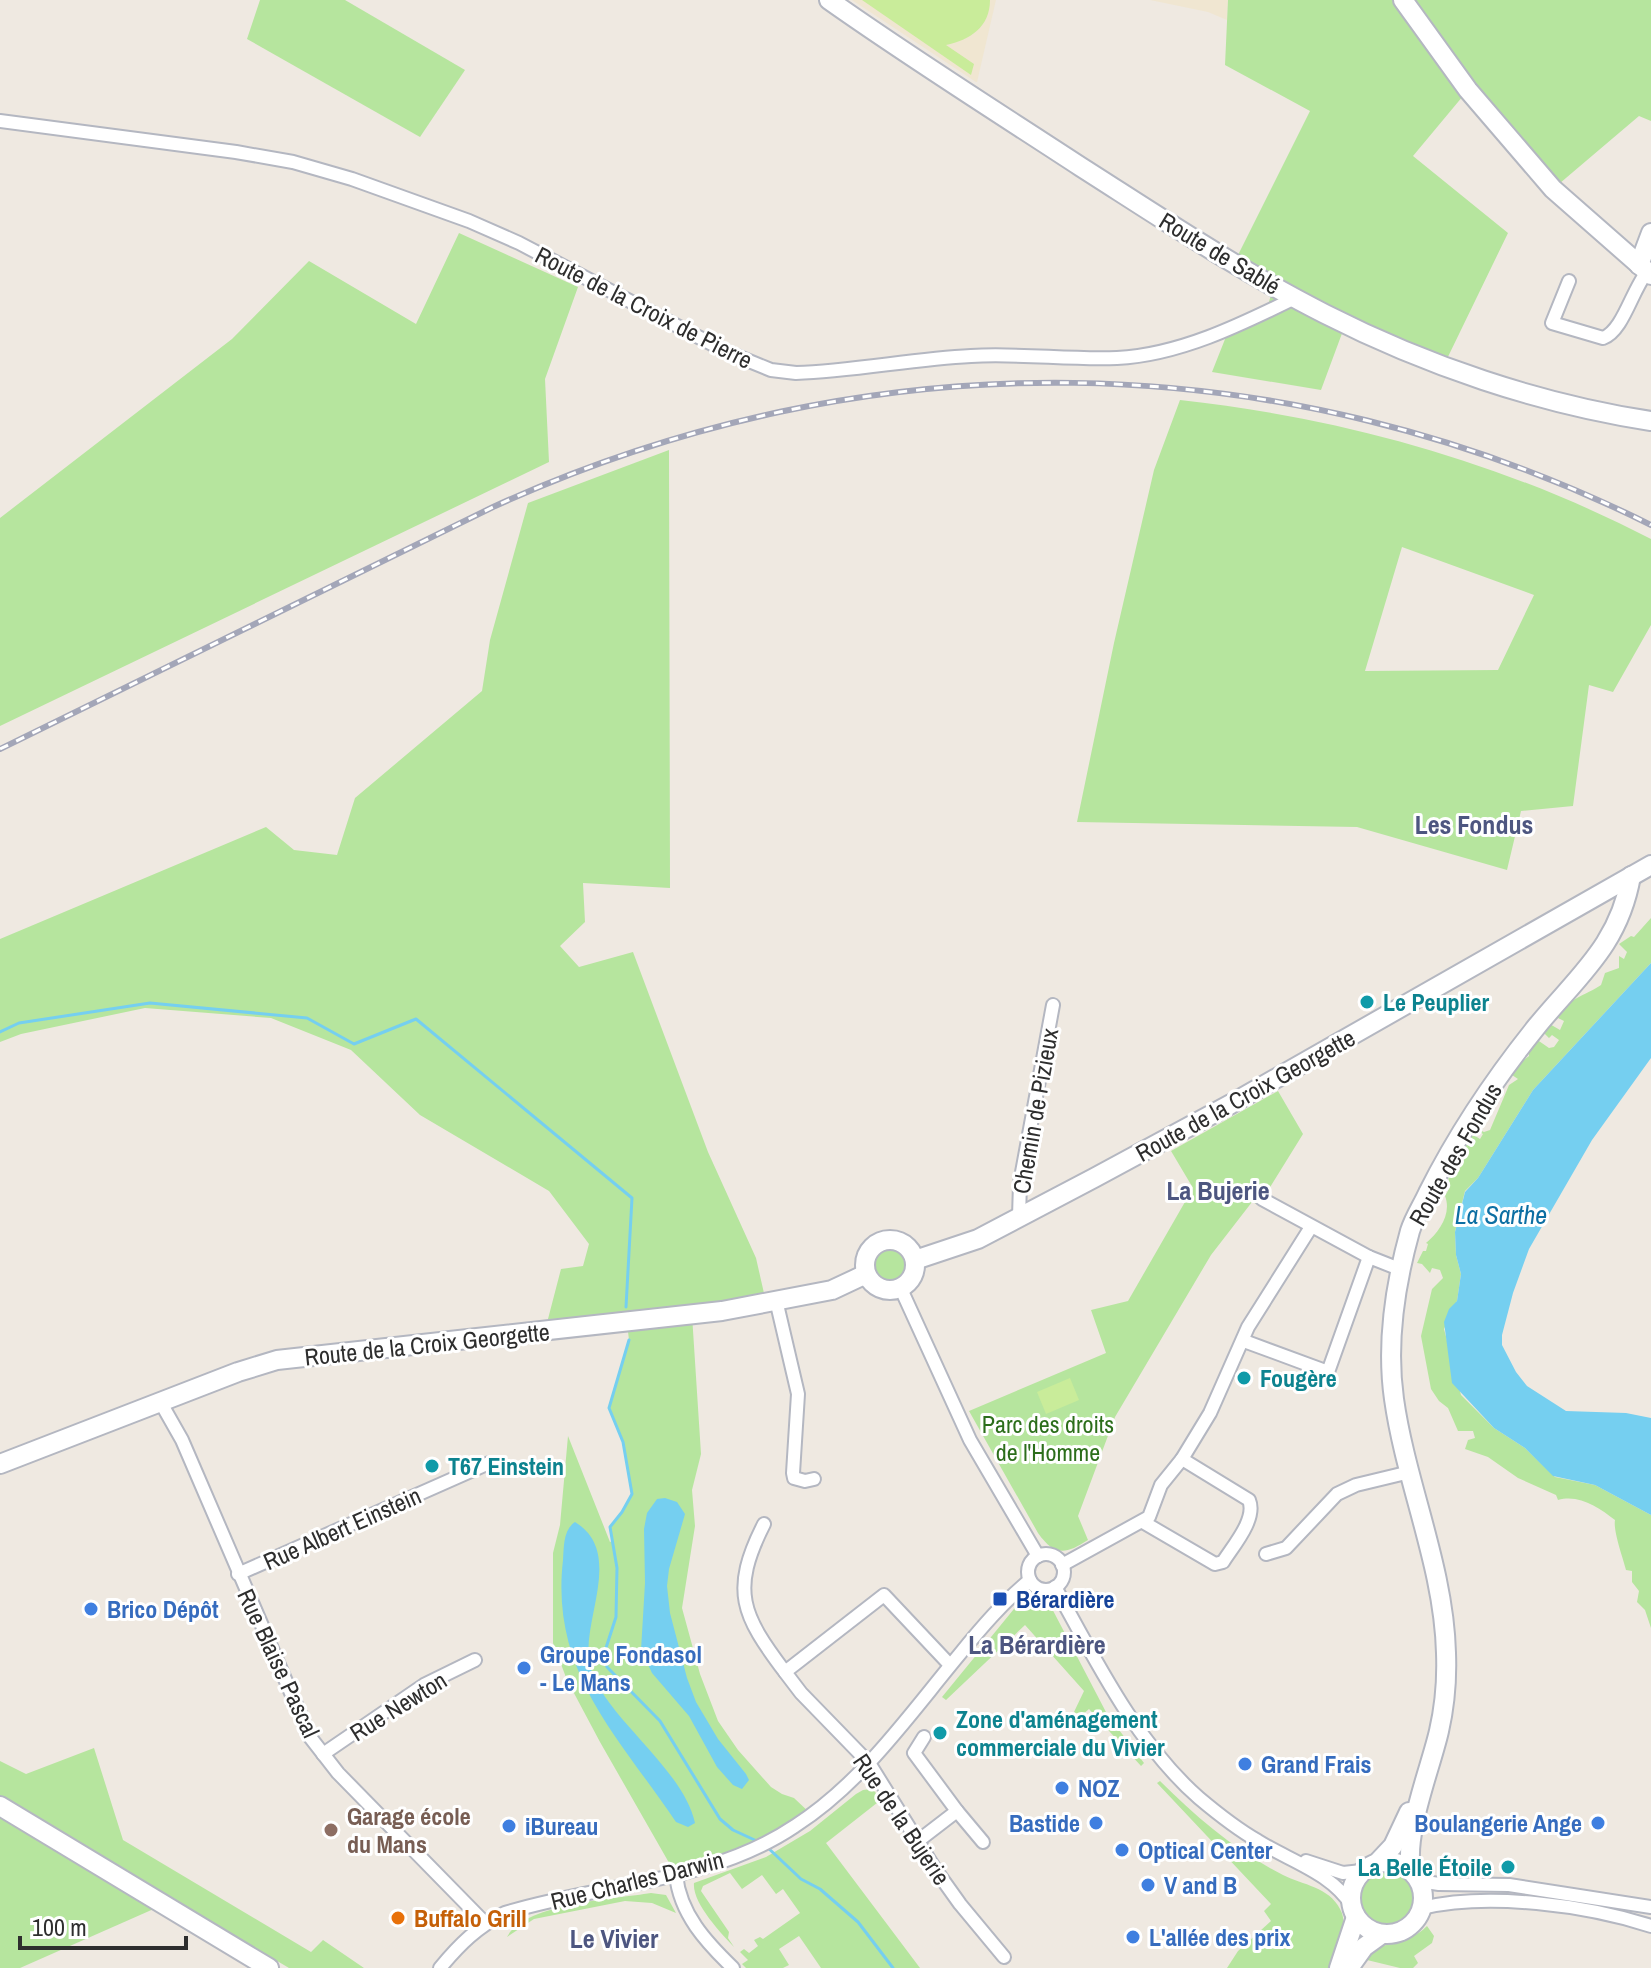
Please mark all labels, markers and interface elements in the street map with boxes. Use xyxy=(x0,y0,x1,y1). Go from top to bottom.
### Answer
street label: Route de Sablé xyxy=(1154,204,1286,302)
street label: Route de la Croix de Pierre xyxy=(530,238,758,376)
district label: Les Fondus xyxy=(1415,807,1533,842)
place label: Le Peuplier xyxy=(1383,986,1489,1018)
marker: Le Peuplier xyxy=(1358,993,1376,1011)
street label: Route de la Croix Georgette xyxy=(1130,1021,1360,1169)
street label: Chemin de Pizieux xyxy=(1005,1026,1065,1196)
street label: Route des Fondus xyxy=(1401,1077,1509,1231)
district label: La Bujerie xyxy=(1166,1173,1270,1208)
water label: La Sarthe xyxy=(1455,1197,1547,1232)
street label: Route de la Croix Georgette xyxy=(303,1315,551,1373)
place label: Fougère xyxy=(1260,1362,1337,1394)
marker: Fougère xyxy=(1235,1369,1253,1387)
park label: Parc des droits de l'Homme xyxy=(982,1408,1114,1468)
place label: T67 Einstein xyxy=(448,1450,564,1482)
marker: T67 Einstein xyxy=(423,1457,441,1475)
street label: Rue Albert Einstein xyxy=(258,1479,426,1577)
street label: Rue Blaise Pascal xyxy=(231,1583,327,1743)
place label: Bérardière xyxy=(1016,1583,1115,1615)
marker: Bérardière xyxy=(991,1590,1009,1608)
place label: Brico Dépôt xyxy=(107,1593,219,1625)
marker: Brico Dépôt xyxy=(82,1600,100,1618)
district label: La Bérardière xyxy=(968,1627,1106,1662)
place label: Groupe Fondasol - Le Mans xyxy=(540,1638,702,1698)
marker: Groupe Fondasol - Le Mans xyxy=(515,1659,533,1677)
street label: Rue Newton xyxy=(344,1664,452,1748)
place label: Zone d'aménagement commerciale du Vivier xyxy=(956,1703,1165,1763)
marker: Zone d'aménagement commerciale du Vivier xyxy=(931,1724,949,1742)
street label: Rue de la Bujerie xyxy=(846,1747,958,1891)
place label: Grand Frais xyxy=(1261,1748,1372,1780)
marker: Grand Frais xyxy=(1236,1755,1254,1773)
place label: NOZ xyxy=(1078,1772,1120,1804)
marker: NOZ xyxy=(1053,1779,1071,1797)
place label: Garage école du Mans xyxy=(347,1800,471,1860)
place label: Bastide xyxy=(1009,1807,1080,1839)
place label: Boulangerie Ange xyxy=(1414,1807,1582,1839)
place label: iBureau xyxy=(525,1810,598,1842)
marker: Bastide xyxy=(1087,1814,1105,1832)
marker: Boulangerie Ange xyxy=(1589,1814,1607,1832)
marker: iBureau xyxy=(500,1817,518,1835)
marker: Garage école du Mans xyxy=(322,1821,340,1839)
place label: Optical Center xyxy=(1138,1834,1273,1866)
marker: Optical Center xyxy=(1113,1841,1131,1859)
street label: Rue Charles Darwin xyxy=(547,1843,727,1917)
place label: La Belle Étoile xyxy=(1357,1851,1492,1883)
marker: La Belle Étoile xyxy=(1499,1858,1517,1876)
place label: V and B xyxy=(1164,1869,1237,1901)
marker: V and B xyxy=(1139,1876,1157,1894)
scale bar xyxy=(20,1900,186,1950)
place label: Buffalo Grill xyxy=(414,1902,527,1934)
marker: Buffalo Grill xyxy=(389,1909,407,1927)
text: 100 m xyxy=(32,1911,87,1943)
district label: Le Vivier xyxy=(570,1921,659,1956)
place label: L'allée des prix xyxy=(1149,1921,1290,1953)
marker: L'allée des prix xyxy=(1124,1928,1142,1946)

